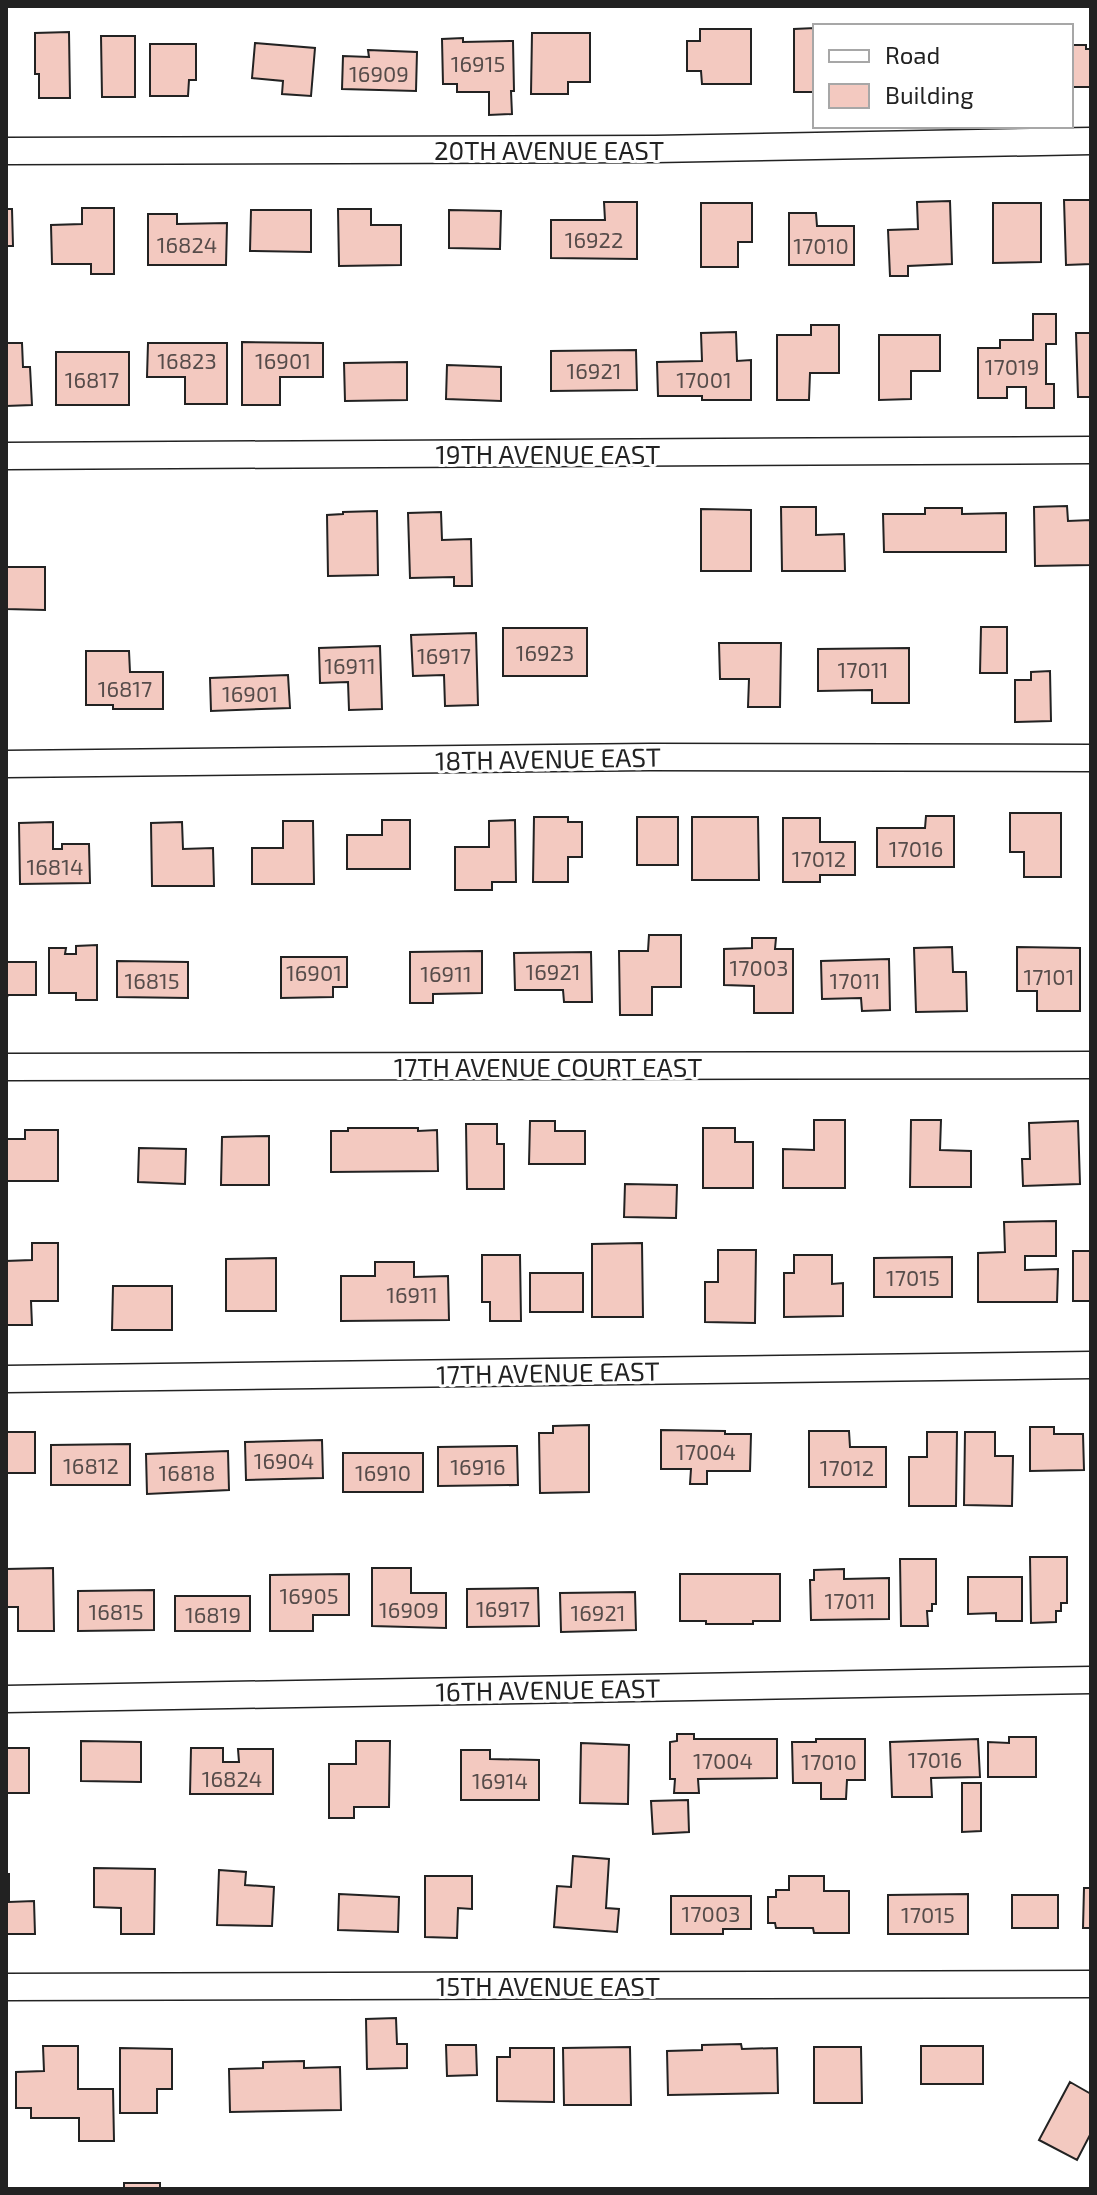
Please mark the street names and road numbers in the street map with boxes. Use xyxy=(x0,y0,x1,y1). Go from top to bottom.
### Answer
street label: 20TH AVENUE EAST xyxy=(434,134,664,165)
street label: 19TH AVENUE EAST xyxy=(436,438,660,469)
street label: 18TH AVENUE EAST xyxy=(435,741,661,775)
street label: 17TH AVENUE COURT EAST xyxy=(394,1051,702,1082)
street label: 17TH AVENUE EAST xyxy=(436,1355,660,1389)
street label: 16TH AVENUE EAST xyxy=(435,1672,661,1706)
street label: 15TH AVENUE EAST xyxy=(436,1970,660,2001)

